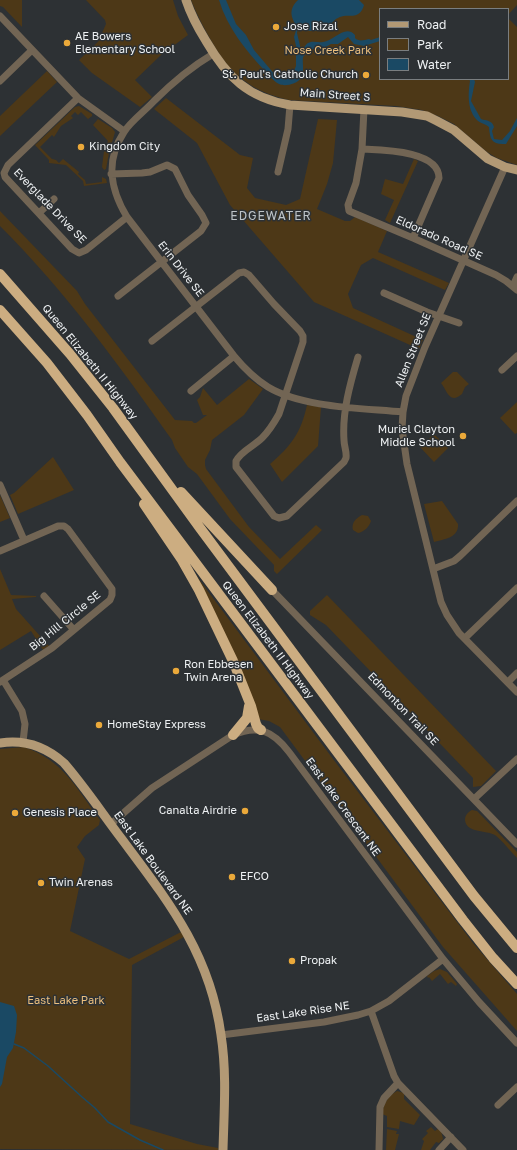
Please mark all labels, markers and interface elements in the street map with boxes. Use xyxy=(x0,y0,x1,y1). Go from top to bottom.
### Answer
legend xyxy=(379,8,509,80)
text: Road xyxy=(417,17,446,32)
place label: Jose Rizal xyxy=(284,20,337,34)
marker: Jose Rizal xyxy=(271,22,281,32)
place label: AE Bowers Elementary School xyxy=(75,30,175,56)
text: Park xyxy=(417,37,443,52)
marker: AE Bowers Elementary School xyxy=(62,38,72,48)
park label: Nose Creek Park xyxy=(284,44,372,58)
text: Water xyxy=(417,57,451,72)
place label: St. Paul's Catholic Church xyxy=(222,68,358,82)
marker: St. Paul's Catholic Church xyxy=(361,70,371,80)
street label: Main Street S xyxy=(299,86,371,104)
place label: Kingdom City xyxy=(89,140,160,154)
marker: Kingdom City xyxy=(76,142,86,152)
street label: Everglade Drive SE xyxy=(11,166,89,246)
district label: EDGEWATER xyxy=(230,209,312,223)
street label: Eldorado Road SE xyxy=(394,213,484,263)
street label: Erin Drive SE xyxy=(155,238,207,300)
street label: Queen Elizabeth II Highway xyxy=(39,302,141,422)
street label: Allen Street SE xyxy=(392,311,434,389)
place label: Muriel Clayton Middle School xyxy=(378,423,455,449)
marker: Muriel Clayton Middle School xyxy=(458,431,468,441)
street label: Queen Elizabeth II Highway xyxy=(219,578,317,702)
street label: Big Hill Circle SE xyxy=(27,588,103,654)
place label: Ron Ebbesen Twin Arena xyxy=(184,658,253,684)
marker: Ron Ebbesen Twin Arena xyxy=(171,666,181,676)
street label: Edmonton Trail SE xyxy=(365,670,441,748)
place label: HomeStay Express xyxy=(107,718,206,732)
marker: HomeStay Express xyxy=(94,720,104,730)
street label: East Lake Crescent NE xyxy=(303,755,383,859)
place label: Canalta Airdrie xyxy=(159,804,237,818)
place label: Genesis Place xyxy=(23,806,97,820)
marker: Canalta Airdrie xyxy=(240,806,250,816)
marker: Genesis Place xyxy=(10,808,20,818)
street label: East Lake Boulevard NE xyxy=(111,809,195,917)
place label: EFCO xyxy=(240,870,269,884)
marker: EFCO xyxy=(227,872,237,882)
place label: Twin Arenas xyxy=(49,876,113,890)
marker: Twin Arenas xyxy=(36,878,46,888)
place label: Propak xyxy=(300,954,337,968)
marker: Propak xyxy=(287,956,297,966)
park label: East Lake Park xyxy=(27,994,105,1008)
street label: East Lake Rise NE xyxy=(256,999,350,1025)

